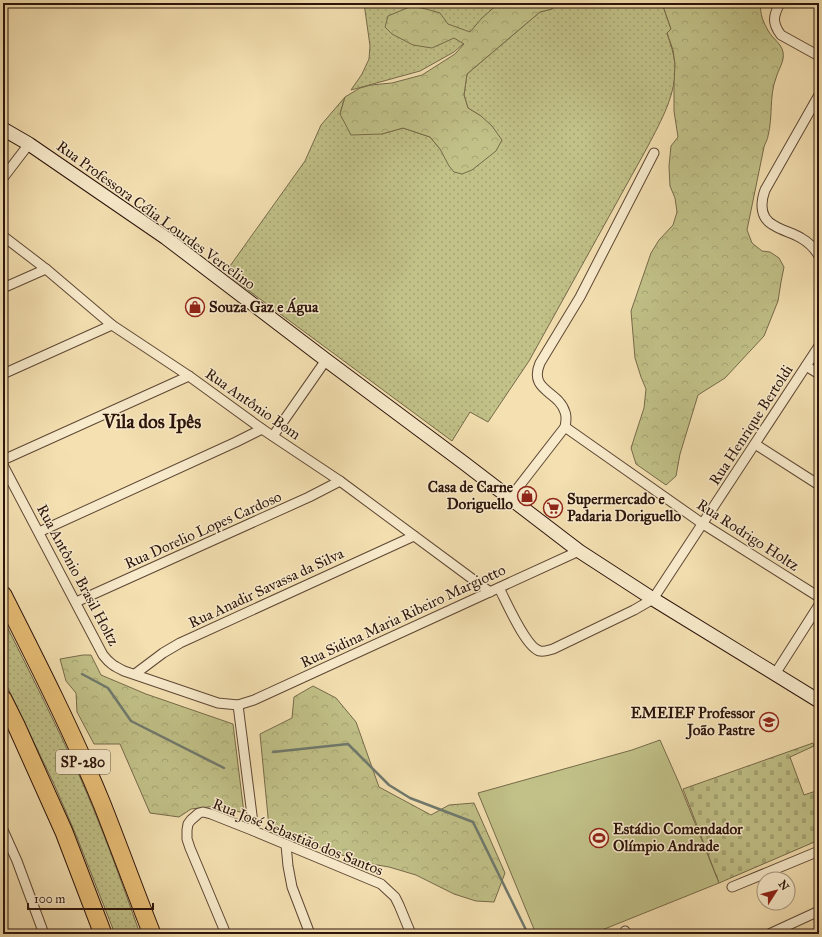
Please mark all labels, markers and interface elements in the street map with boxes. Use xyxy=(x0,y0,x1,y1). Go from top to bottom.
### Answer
street label: Rua Professora Célia Lourdes Vercelino xyxy=(53,137,259,293)
shop icon: Souza Gaz e Água xyxy=(184,296,206,318)
place label: Souza Gaz e Água xyxy=(209,297,319,317)
street label: Rua Henrique Bertoldi xyxy=(705,361,797,489)
street label: Rua Antônio Bom xyxy=(202,364,304,444)
district label: Vila dos Ipês xyxy=(102,410,201,434)
place label: Casa de Carne Doriguello xyxy=(428,478,514,514)
shop icon: Casa de Carne Doriguello xyxy=(516,485,538,507)
street label: Rua Dorelio Lopes Cardoso xyxy=(122,487,285,573)
place label: Supermercado e Padaria Doriguello xyxy=(567,490,681,526)
street label: Rua Rodrigo Holtz xyxy=(694,495,802,575)
supermarket icon: Supermercado e Padaria Doriguello xyxy=(542,497,564,519)
street label: Rua Antônio Brasil Holtz xyxy=(33,501,123,649)
street label: Rua Anadir Savassa da Silva xyxy=(186,544,347,632)
street label: Rua Sidina Maria Ribeiro Margiotto xyxy=(298,560,509,672)
place label: EMEIEF Professor João Pastre xyxy=(631,704,756,740)
school or university icon: EMEIEF Professor João Pastre xyxy=(758,711,780,733)
road number: SP-280 xyxy=(56,750,110,774)
street label: Rua José Sebastião dos Santos xyxy=(210,794,386,880)
place label: Estádio Comendador Olímpio Andrade xyxy=(613,820,743,856)
sports icon: Estádio Comendador Olímpio Andrade xyxy=(588,827,610,849)
north arrow xyxy=(756,871,796,911)
text: N xyxy=(776,878,792,894)
scale bar xyxy=(28,885,153,911)
text: 100 m xyxy=(34,892,65,906)

